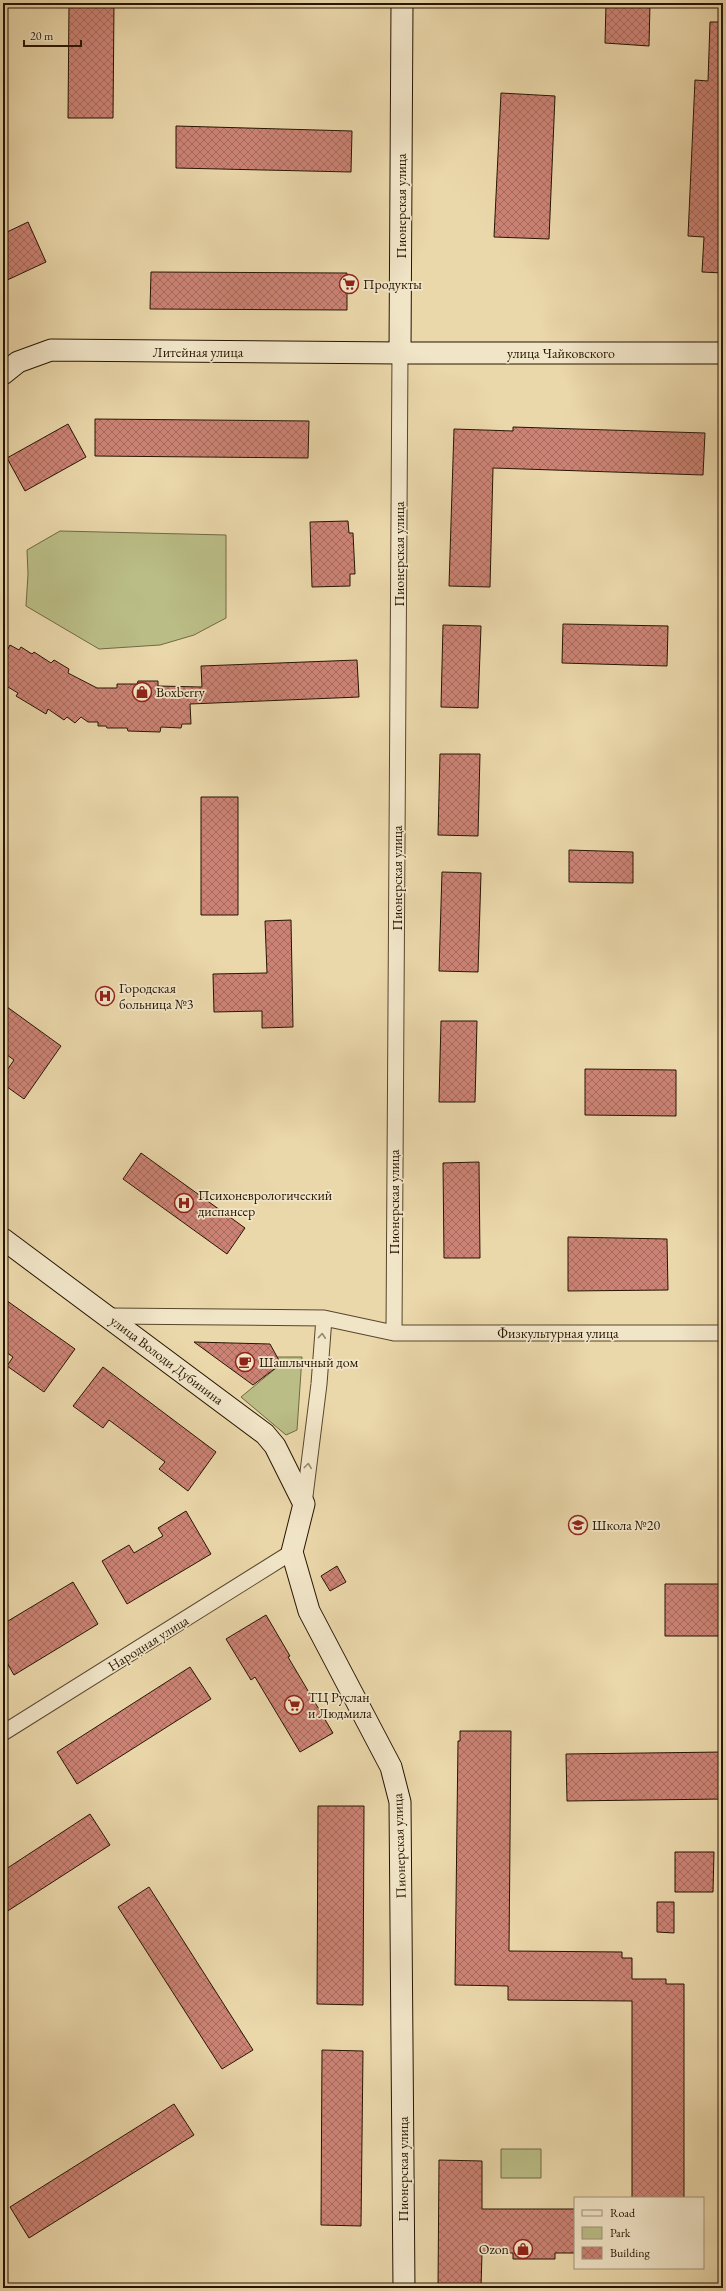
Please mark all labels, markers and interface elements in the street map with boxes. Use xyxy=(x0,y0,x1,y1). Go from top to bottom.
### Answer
scale bar xyxy=(24,22,81,48)
text: 20 m xyxy=(30,28,54,44)
street label: Пионерская улица xyxy=(392,153,410,259)
supermarket icon: Продукты xyxy=(338,273,360,295)
place label: Продукты xyxy=(363,275,422,293)
street label: Литейная улица xyxy=(153,343,244,361)
street label: улица Чайковского xyxy=(507,344,615,362)
street label: Пионерская улица xyxy=(390,501,408,607)
shop icon: Boxberry xyxy=(131,681,153,703)
place label: Boxberry xyxy=(156,683,206,701)
street label: Пионерская улица xyxy=(388,825,406,931)
place label: Городская больница №3 xyxy=(119,979,194,1013)
hospital icon: Городская больница №3 xyxy=(94,985,116,1007)
street label: Пионерская улица xyxy=(385,1149,403,1255)
place label: Психоневрологический диспансер xyxy=(198,1186,333,1220)
hospital icon: Психоневрологический диспансер xyxy=(173,1192,195,1214)
street label: улица Володи Дубинина xyxy=(107,1311,228,1409)
street label: Физкультурная улица xyxy=(497,1324,619,1342)
one-way arrow xyxy=(318,1333,327,1339)
cafe icon: Шашлычный дом xyxy=(234,1351,256,1373)
place label: Шашлычный дом xyxy=(259,1353,359,1371)
one-way arrow xyxy=(304,1462,313,1469)
school or university icon: Школа №20 xyxy=(567,1514,589,1536)
place label: Школа №20 xyxy=(592,1516,660,1534)
street label: Народная улица xyxy=(104,1611,192,1675)
place label: ТЦ Руслан и Людмила xyxy=(308,1688,372,1722)
supermarket icon: ТЦ Руслан и Людмила xyxy=(283,1694,305,1716)
street label: Пионерская улица xyxy=(388,1793,410,1899)
street label: Пионерская улица xyxy=(394,2116,412,2222)
legend xyxy=(574,2197,704,2269)
text: Road xyxy=(610,2205,636,2221)
text: Park xyxy=(610,2225,631,2241)
shop icon: Ozon xyxy=(512,2238,534,2260)
place label: Ozon xyxy=(479,2240,510,2258)
text: Building xyxy=(610,2245,651,2261)

